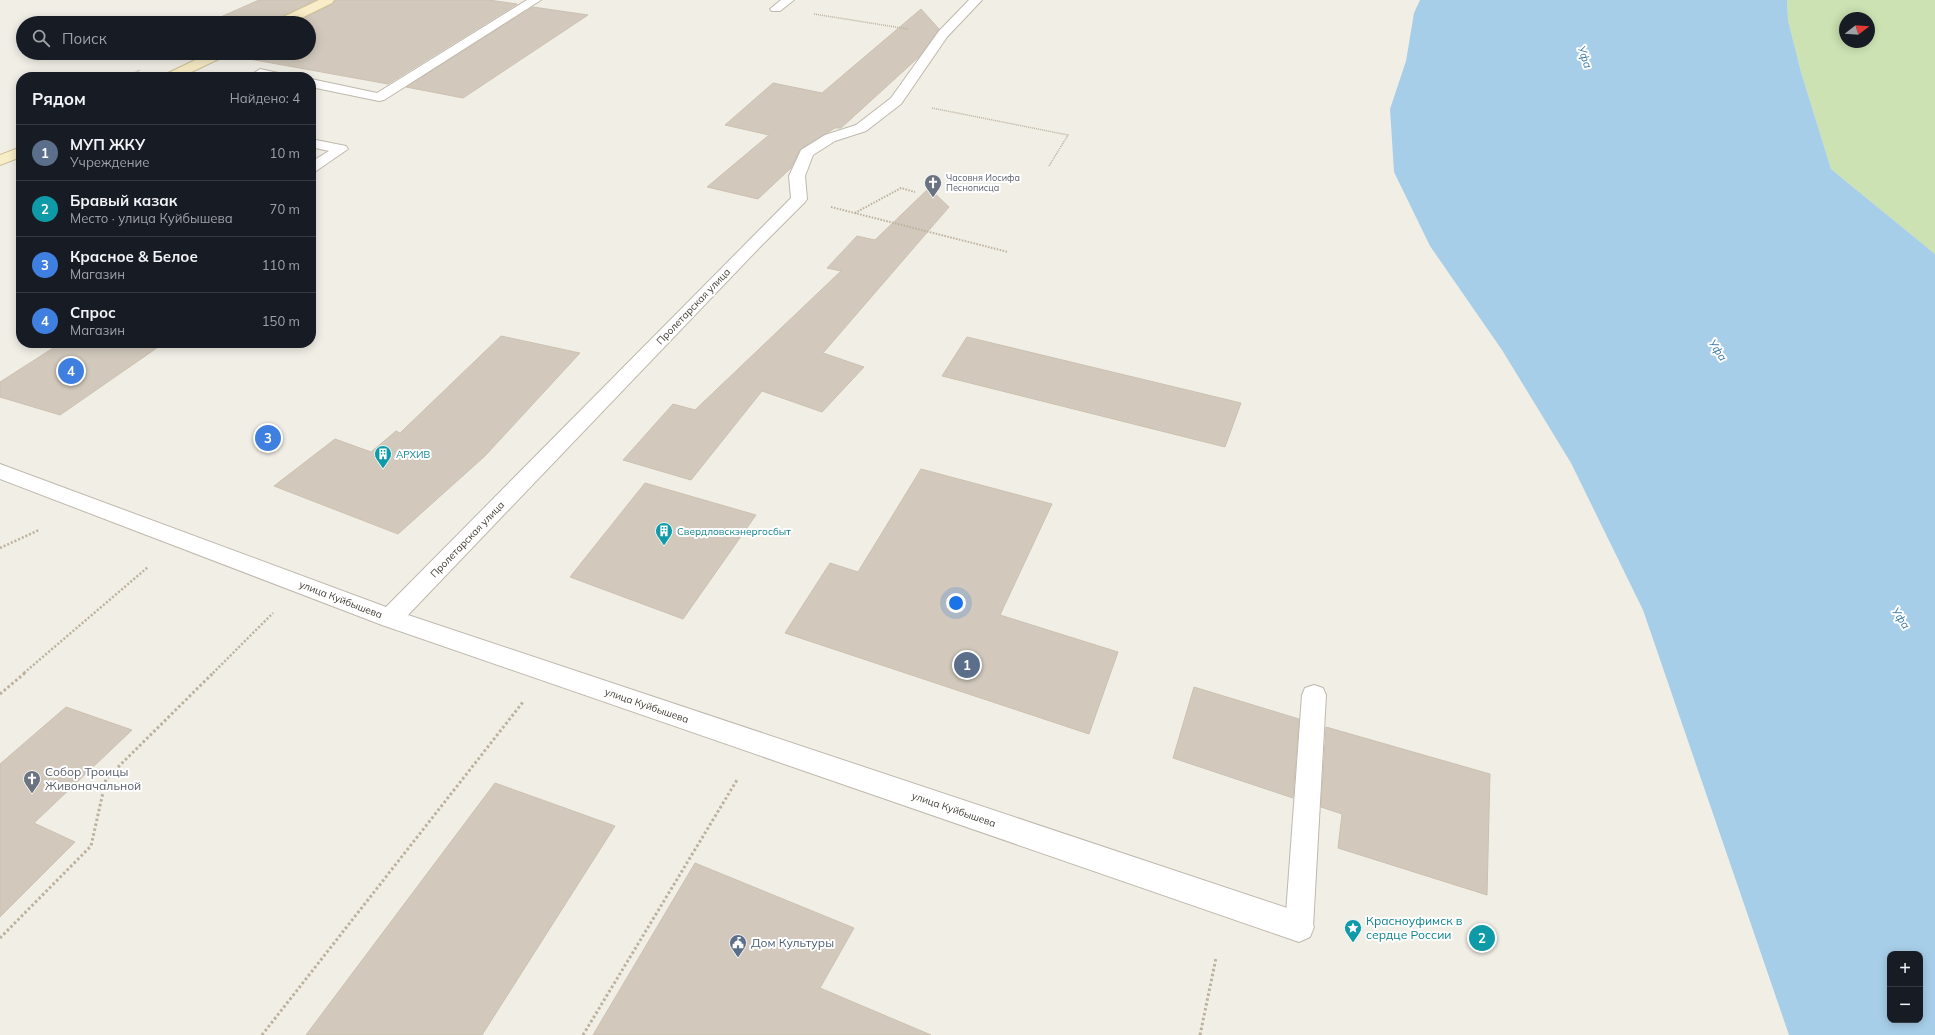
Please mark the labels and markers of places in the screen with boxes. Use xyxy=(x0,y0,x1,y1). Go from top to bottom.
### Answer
place label: Часовня Иосифа Песнописца xyxy=(946,172,1020,193)
church icon: Часовня Иосифа Песнописца xyxy=(923,173,943,198)
pin: 4 xyxy=(58,356,84,386)
pin: 3 xyxy=(255,423,281,453)
building icon: АРХИВ xyxy=(373,444,393,469)
place label: АРХИВ xyxy=(396,448,431,461)
building icon: Свердловскэнергосбыт xyxy=(654,521,674,546)
place label: Свердловскэнергосбыт xyxy=(677,525,791,538)
pin: 1 xyxy=(954,650,980,680)
place label: Собор Троицы Живоначальной xyxy=(45,764,141,793)
church icon: Собор Троицы Живоначальной xyxy=(22,769,42,794)
place label: Красноуфимск в сердце России xyxy=(1366,913,1463,942)
place icon: Красноуфимск в сердце России xyxy=(1343,918,1363,943)
pin: 2 xyxy=(1469,923,1495,953)
public building icon: Дом Культуры xyxy=(728,933,748,958)
place label: Дом Культуры xyxy=(751,935,834,950)

